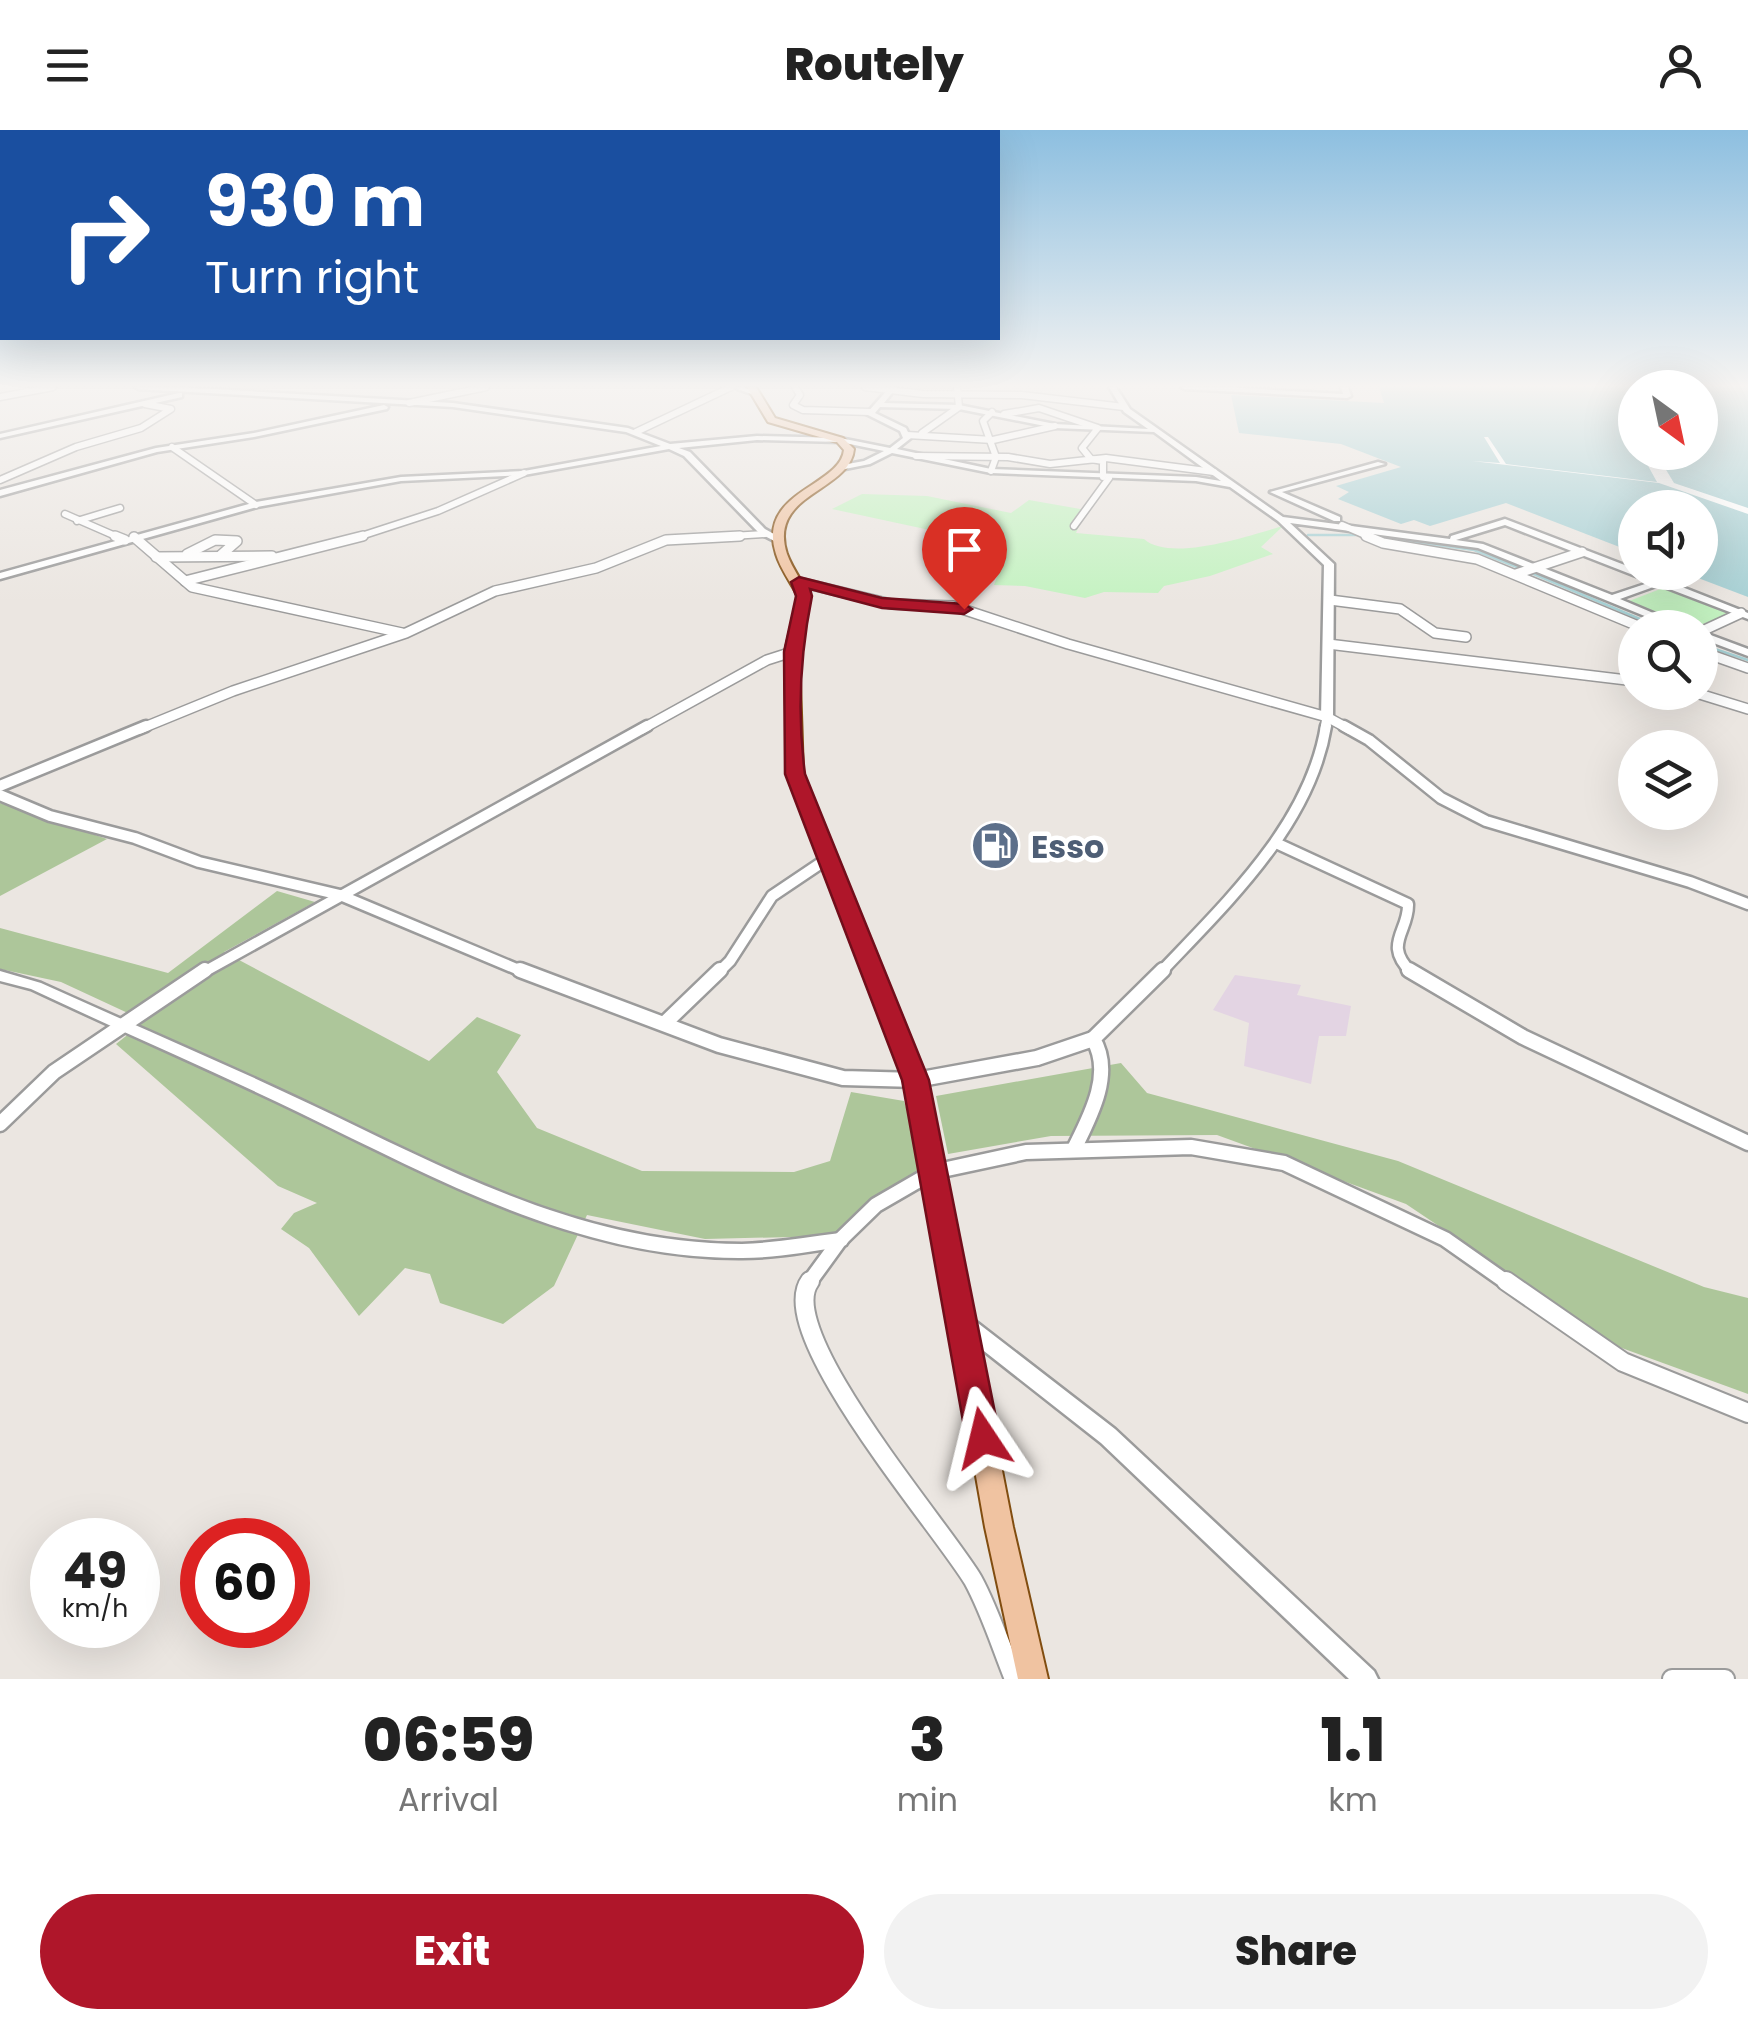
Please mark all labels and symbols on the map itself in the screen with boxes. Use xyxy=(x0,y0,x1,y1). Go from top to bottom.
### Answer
north arrow xyxy=(1618,370,1718,470)
pin xyxy=(922,507,1007,610)
fuel station icon: Esso xyxy=(970,820,1022,872)
place label: Esso xyxy=(1031,824,1104,869)
position arrow xyxy=(931,1386,1035,1490)
speed limit sign: 60 xyxy=(180,1518,310,1648)

